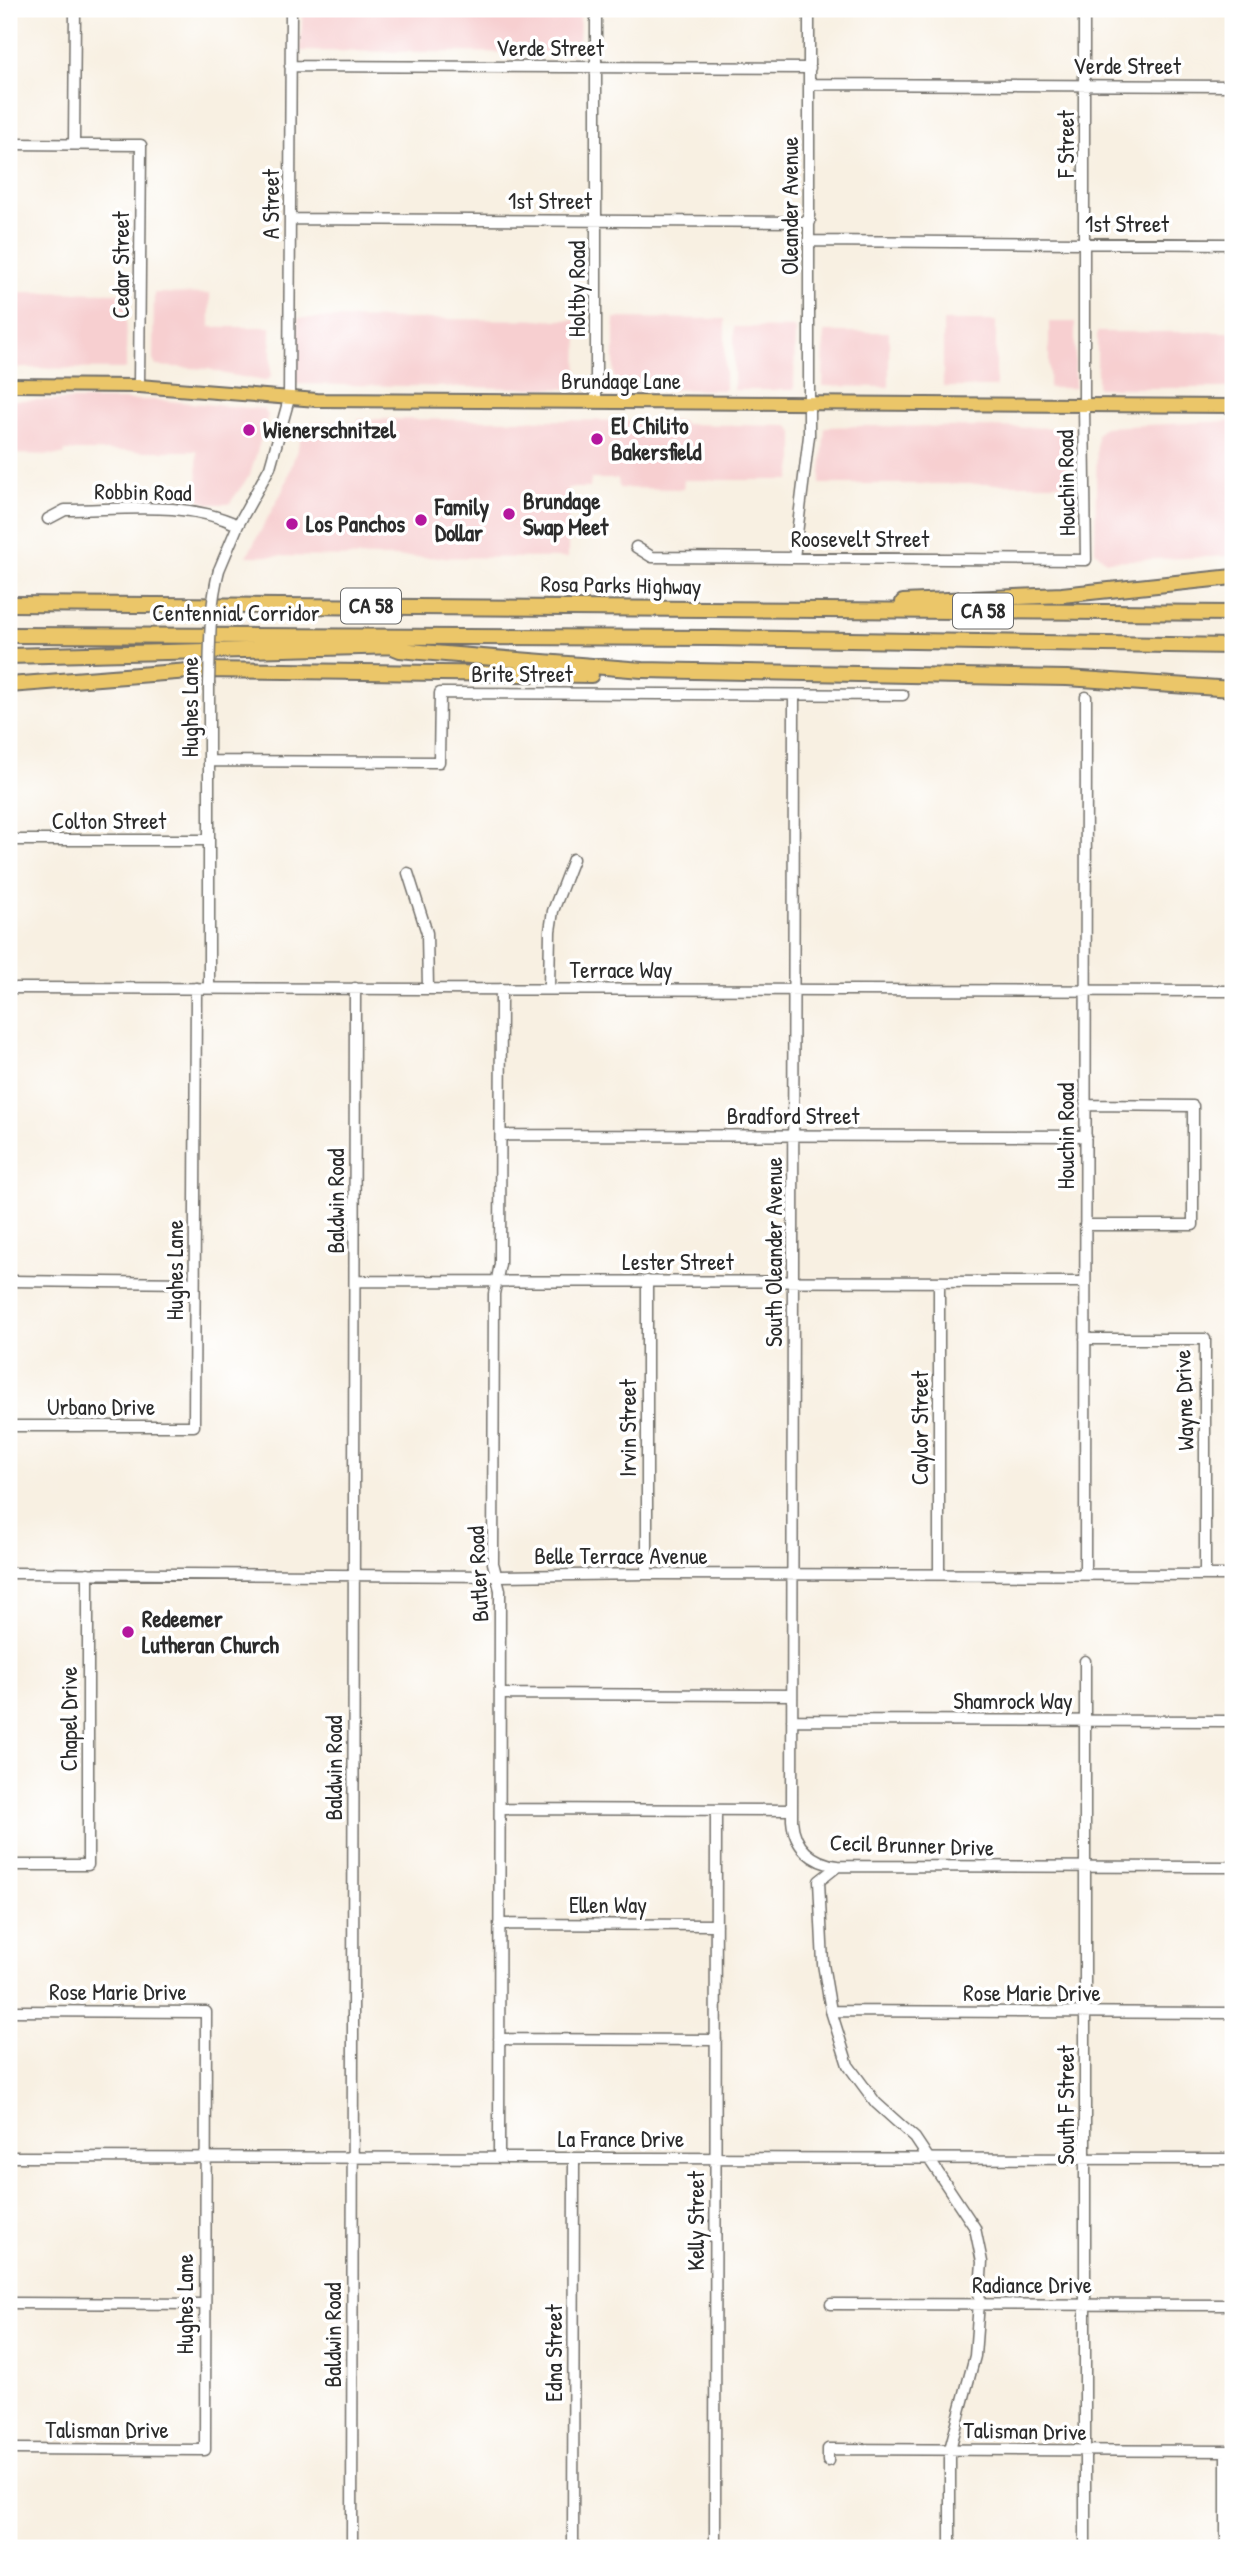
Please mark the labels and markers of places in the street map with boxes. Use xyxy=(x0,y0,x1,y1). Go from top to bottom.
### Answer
place label: El Chilito Bakersfield xyxy=(611,410,702,467)
place label: Wienerschnitzel xyxy=(263,414,397,445)
marker: Wienerschnitzel xyxy=(241,422,257,438)
marker: El Chilito Bakersfield xyxy=(589,431,605,447)
place label: Brundage Swap Meet xyxy=(523,485,609,543)
place label: Family Dollar xyxy=(434,491,490,548)
marker: Brundage Swap Meet xyxy=(501,506,517,522)
place label: Los Panchos xyxy=(306,508,405,539)
marker: Family Dollar xyxy=(413,512,429,528)
marker: Los Panchos xyxy=(284,516,300,532)
place label: Redeemer Lutheran Church xyxy=(142,1603,279,1660)
marker: Redeemer Lutheran Church xyxy=(120,1624,136,1640)

